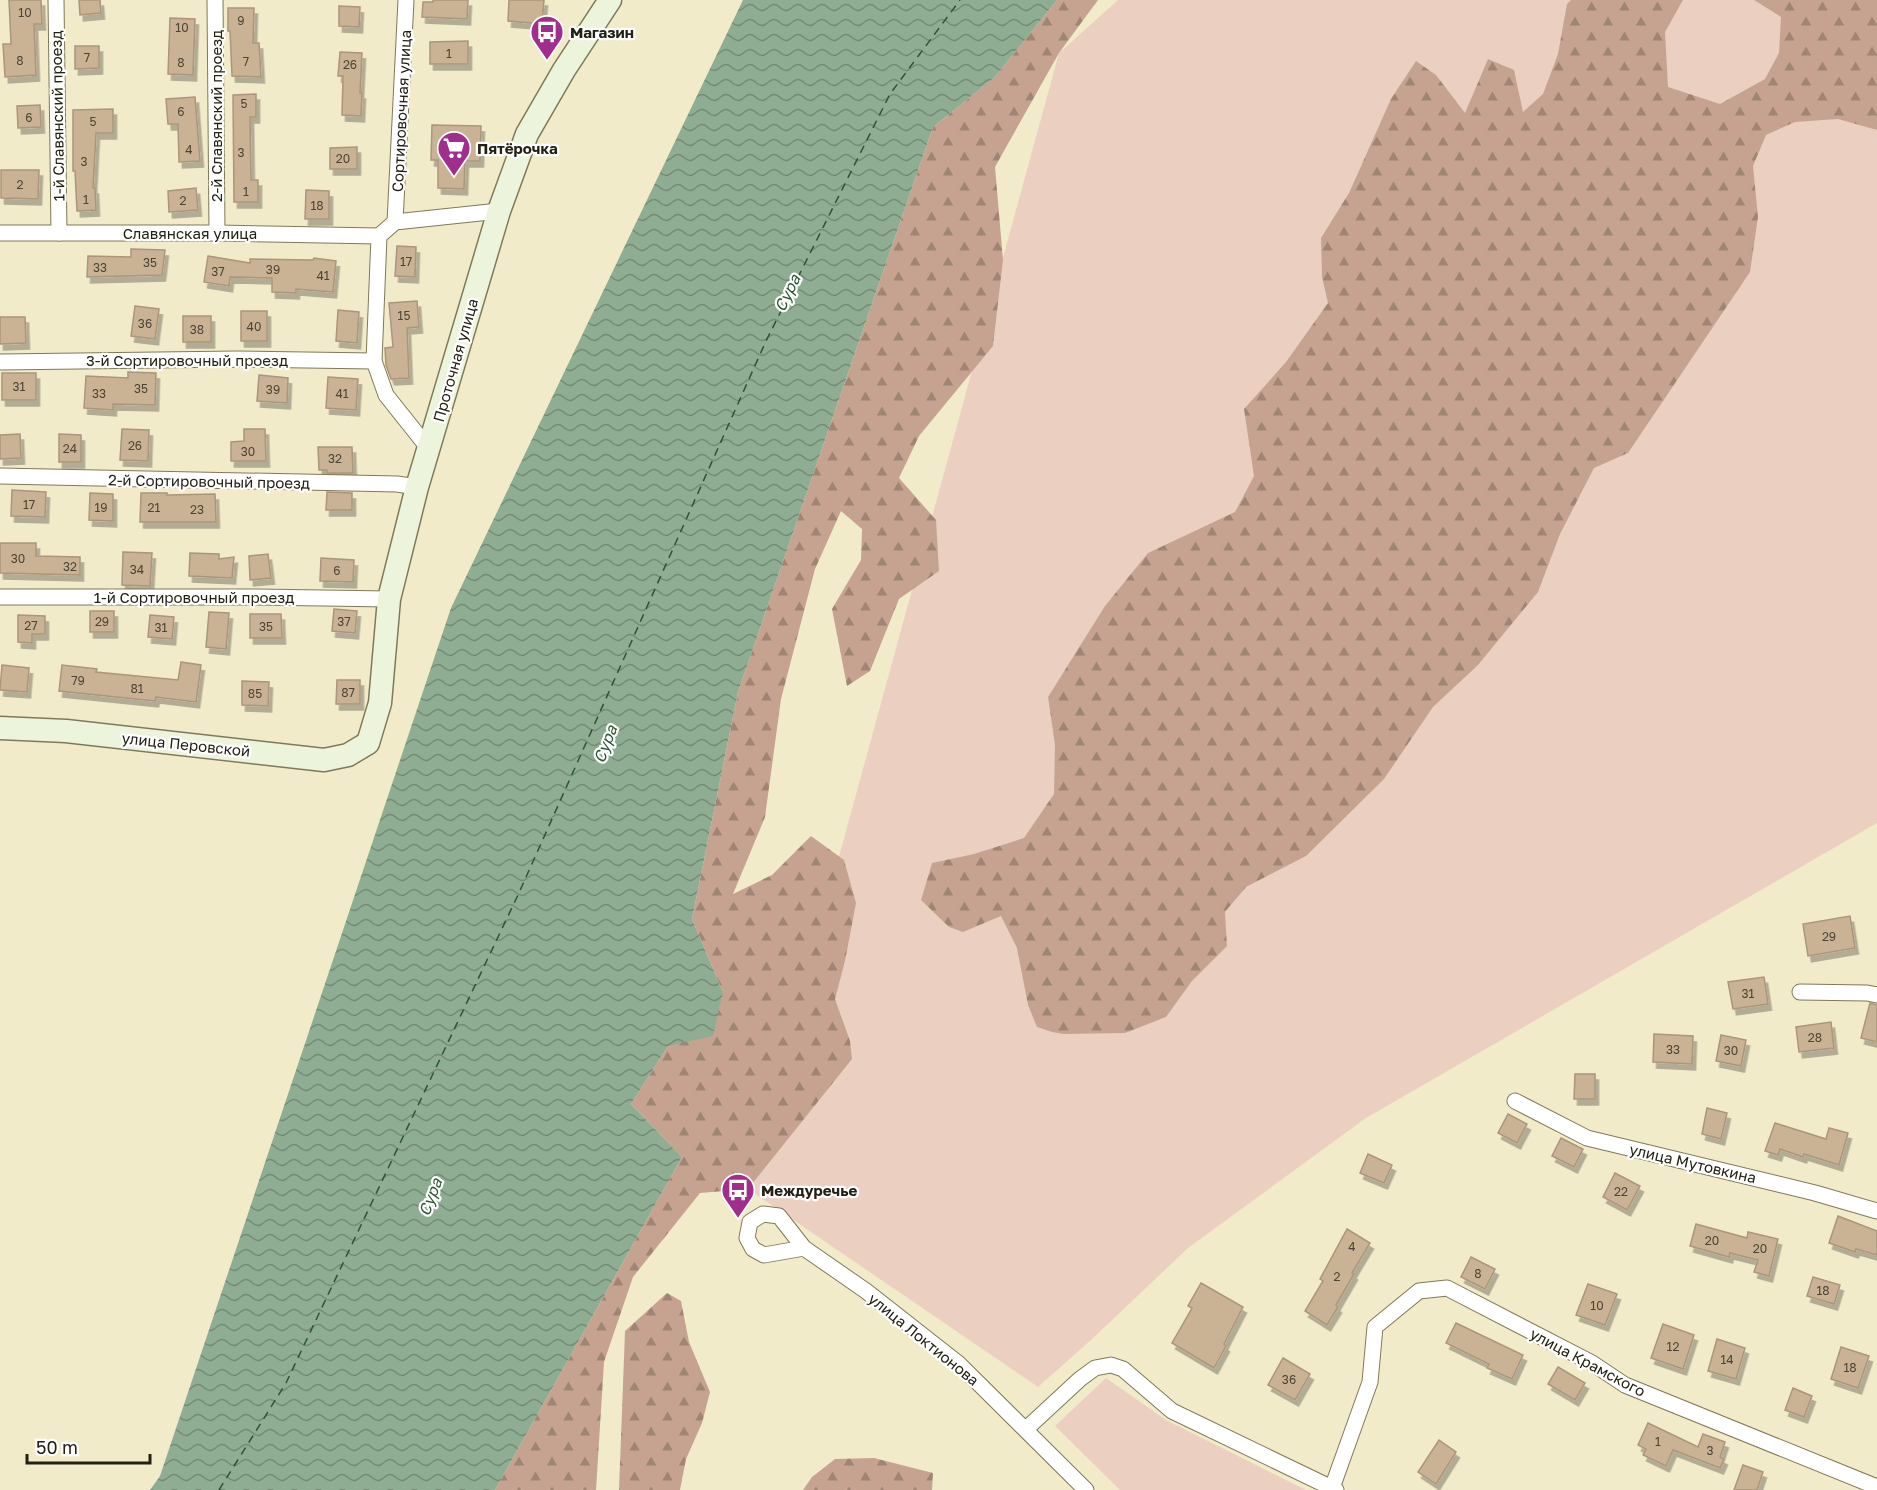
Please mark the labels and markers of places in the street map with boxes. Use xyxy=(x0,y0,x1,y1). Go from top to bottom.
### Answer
bus stop icon: Магазин xyxy=(529,14,565,61)
place label: Магазин xyxy=(570,23,634,41)
supermarket icon: Пятёрочка xyxy=(436,130,472,177)
place label: Пятёрочка xyxy=(477,139,558,157)
bus stop icon: Междуречье xyxy=(720,1172,756,1219)
place label: Междуречье xyxy=(761,1181,858,1199)

